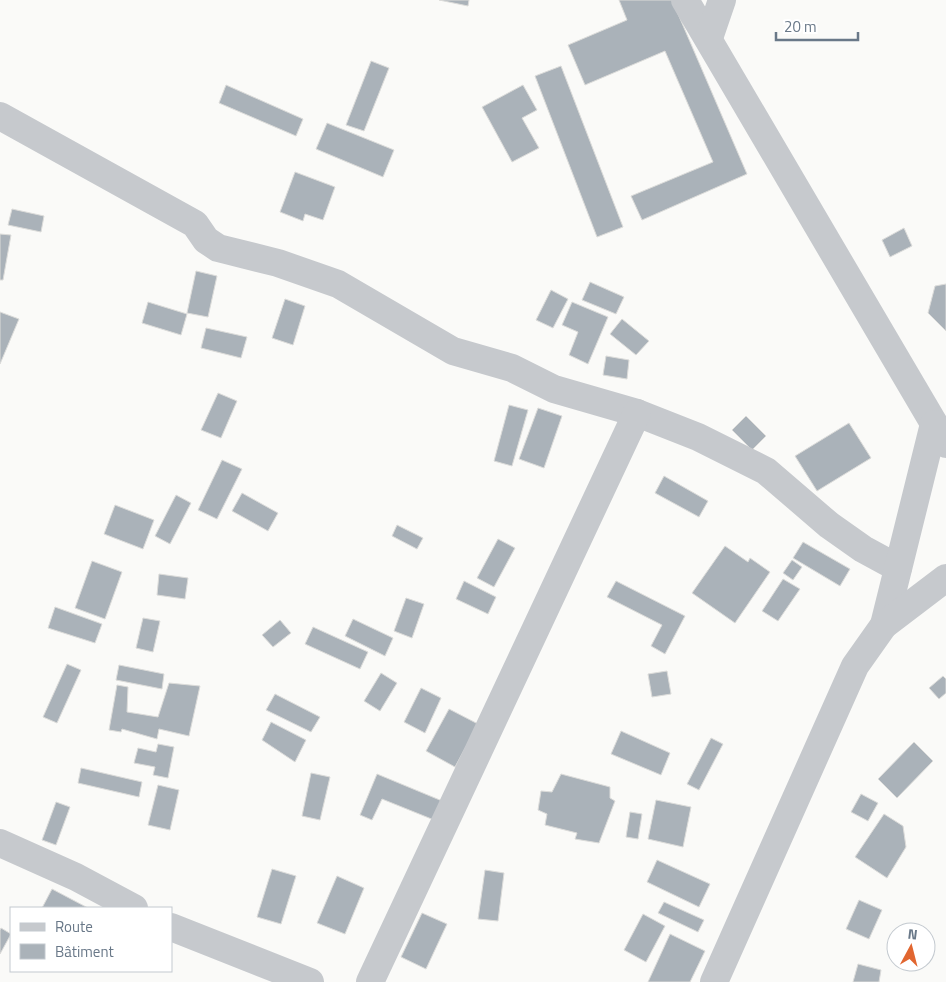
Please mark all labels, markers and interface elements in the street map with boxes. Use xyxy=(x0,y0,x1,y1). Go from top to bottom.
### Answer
scale bar xyxy=(776,10,858,42)
text: 20 m xyxy=(784,15,817,38)
legend xyxy=(10,907,172,972)
text: Route xyxy=(55,915,93,938)
north arrow xyxy=(886,922,936,972)
text: N xyxy=(907,923,919,945)
text: Bâtiment xyxy=(55,940,114,963)

